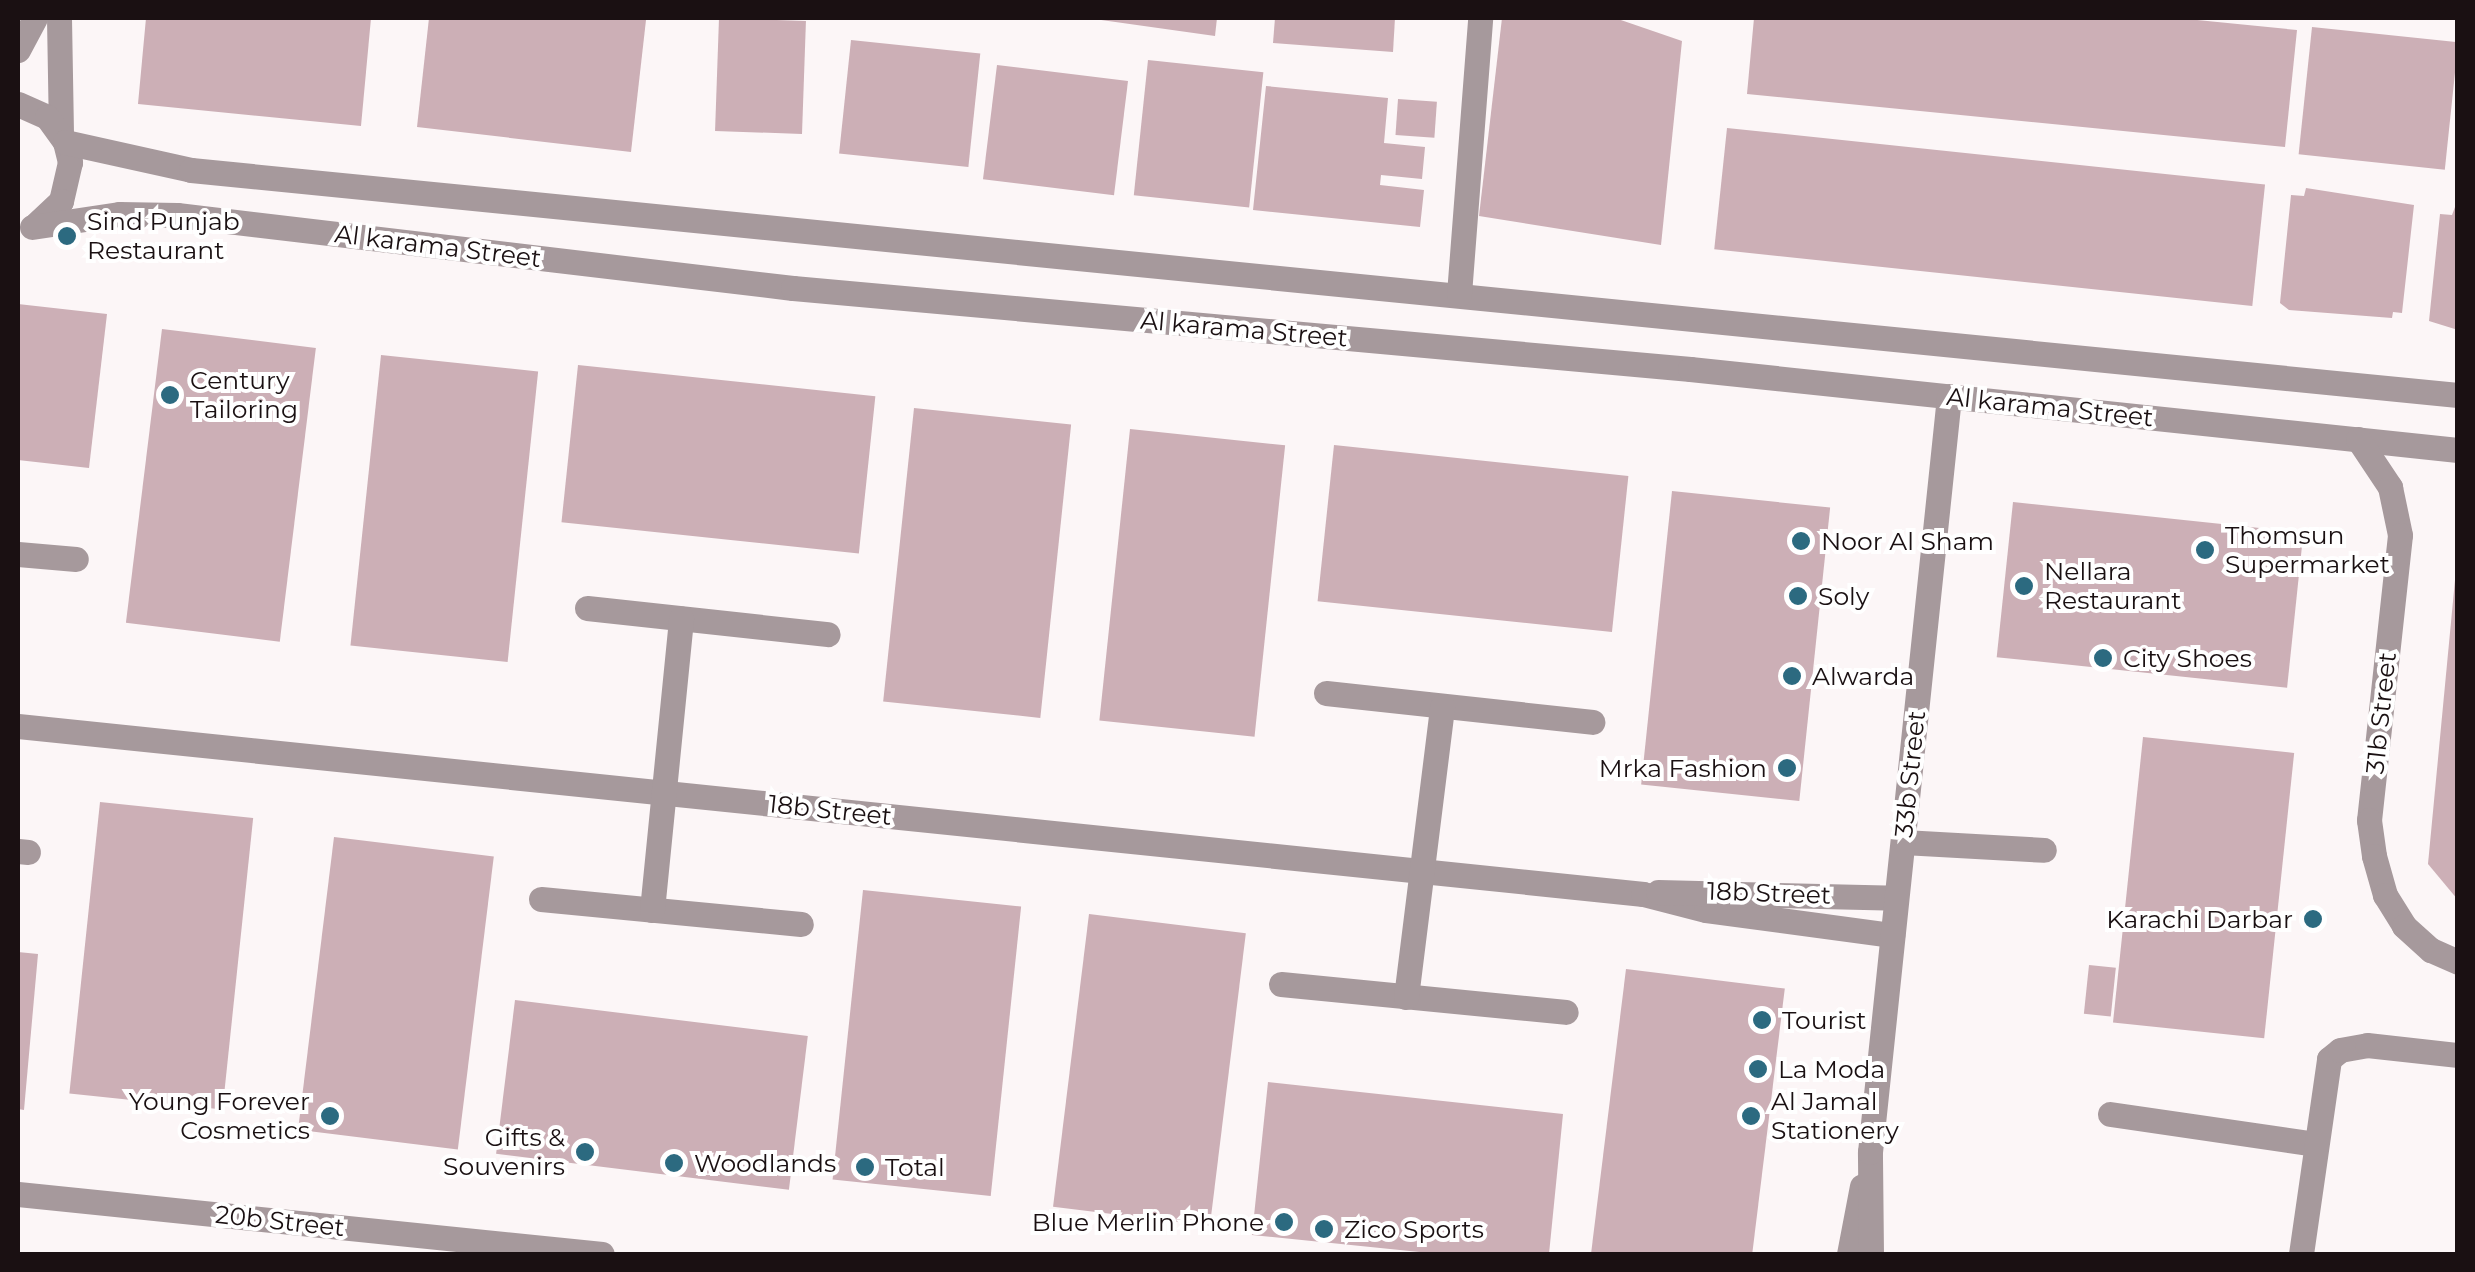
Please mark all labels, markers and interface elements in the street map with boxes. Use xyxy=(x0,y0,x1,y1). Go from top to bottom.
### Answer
place label: Sind Punjab Restaurant xyxy=(87,207,240,266)
street label: Al karama Street xyxy=(333,218,543,274)
marker: Sind Punjab Restaurant xyxy=(56,225,78,247)
street label: Al karama Street xyxy=(1139,305,1349,353)
place label: Century Tailoring xyxy=(190,366,298,425)
street label: Al karama Street xyxy=(1945,381,2155,433)
marker: Century Tailoring xyxy=(159,384,181,406)
place label: Thomsun Supermarket xyxy=(2225,521,2390,580)
place label: Noor Al Sham xyxy=(1821,526,1994,556)
marker: Noor Al Sham xyxy=(1790,530,1812,552)
marker: Thomsun Supermarket xyxy=(2194,539,2216,561)
place label: Nellara Restaurant xyxy=(2044,557,2181,616)
marker: Nellara Restaurant xyxy=(2013,575,2035,597)
place label: Soly xyxy=(1818,581,1869,611)
marker: Soly xyxy=(1787,585,1809,607)
place label: City Shoes xyxy=(2123,643,2252,673)
marker: City Shoes xyxy=(2092,647,2114,669)
street label: 31b Street xyxy=(2360,651,2402,775)
place label: Alwarda xyxy=(1812,661,1914,691)
marker: Alwarda xyxy=(1781,665,1803,687)
street label: 33b Street xyxy=(1888,709,1932,839)
place label: Mrka Fashion xyxy=(1599,753,1767,783)
marker: Mrka Fashion xyxy=(1776,757,1798,779)
street label: 18b Street xyxy=(767,789,893,831)
street label: 18b Street xyxy=(1706,876,1832,910)
place label: Karachi Darbar xyxy=(2106,904,2293,934)
marker: Karachi Darbar xyxy=(2302,908,2324,930)
place label: Tourist xyxy=(1782,1005,1866,1035)
marker: Tourist xyxy=(1751,1009,1773,1031)
place label: La Moda xyxy=(1778,1054,1885,1084)
marker: La Moda xyxy=(1747,1058,1769,1080)
place label: Young Forever Cosmetics xyxy=(129,1087,310,1146)
place label: Al Jamal Stationery xyxy=(1771,1087,1899,1146)
marker: Young Forever Cosmetics xyxy=(319,1105,341,1127)
marker: Al Jamal Stationery xyxy=(1740,1105,1762,1127)
place label: Gifts & Souvenirs xyxy=(443,1123,565,1182)
marker: Gifts & Souvenirs xyxy=(574,1141,596,1163)
place label: Woodlands xyxy=(694,1148,836,1178)
marker: Woodlands xyxy=(663,1152,685,1174)
place label: Total xyxy=(885,1152,945,1182)
marker: Total xyxy=(854,1156,876,1178)
street label: 20b Street xyxy=(214,1199,346,1243)
place label: Blue Merlin Phone xyxy=(1032,1207,1264,1237)
marker: Blue Merlin Phone xyxy=(1273,1211,1295,1233)
place label: Zico Sports xyxy=(1344,1214,1484,1244)
marker: Zico Sports xyxy=(1313,1218,1335,1240)

